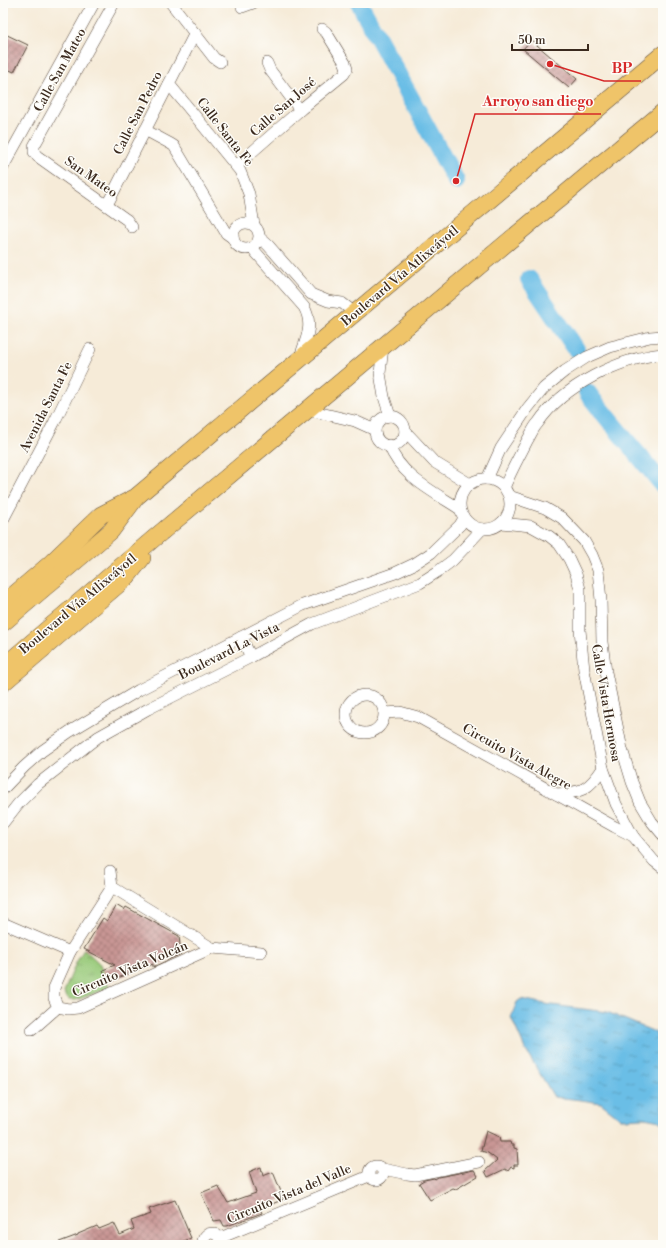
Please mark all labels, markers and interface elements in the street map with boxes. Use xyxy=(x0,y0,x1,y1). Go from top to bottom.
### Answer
street label: Calle San Mateo xyxy=(30,25,90,115)
scale bar xyxy=(512,26,588,52)
text: 50 m xyxy=(518,33,546,48)
callout: BP xyxy=(604,55,641,81)
text: BP xyxy=(612,60,632,78)
street label: Calle San Pedro xyxy=(110,69,166,157)
street label: Calle San José xyxy=(247,74,320,140)
callout: Arroyo san diego xyxy=(475,88,601,114)
text: Arroyo san diego xyxy=(482,93,593,111)
street label: Calle Santa Fe xyxy=(193,95,257,170)
street label: San Mateo xyxy=(61,153,121,201)
street label: Boulevard Vía Atlixcáyotl xyxy=(337,222,462,330)
street label: Avenida Santa Fe xyxy=(16,358,76,456)
street label: Boulevard Vía Atlixcáyotl xyxy=(15,550,140,658)
street label: Boulevard La Vista xyxy=(175,619,282,684)
street label: Calle Vista Hermosa xyxy=(588,643,624,763)
street label: Circuito Vista Alegre xyxy=(460,720,575,794)
street label: Circuito Vista Volcán xyxy=(70,937,190,1001)
street label: Circuito Vista del Valle xyxy=(224,1160,354,1227)

